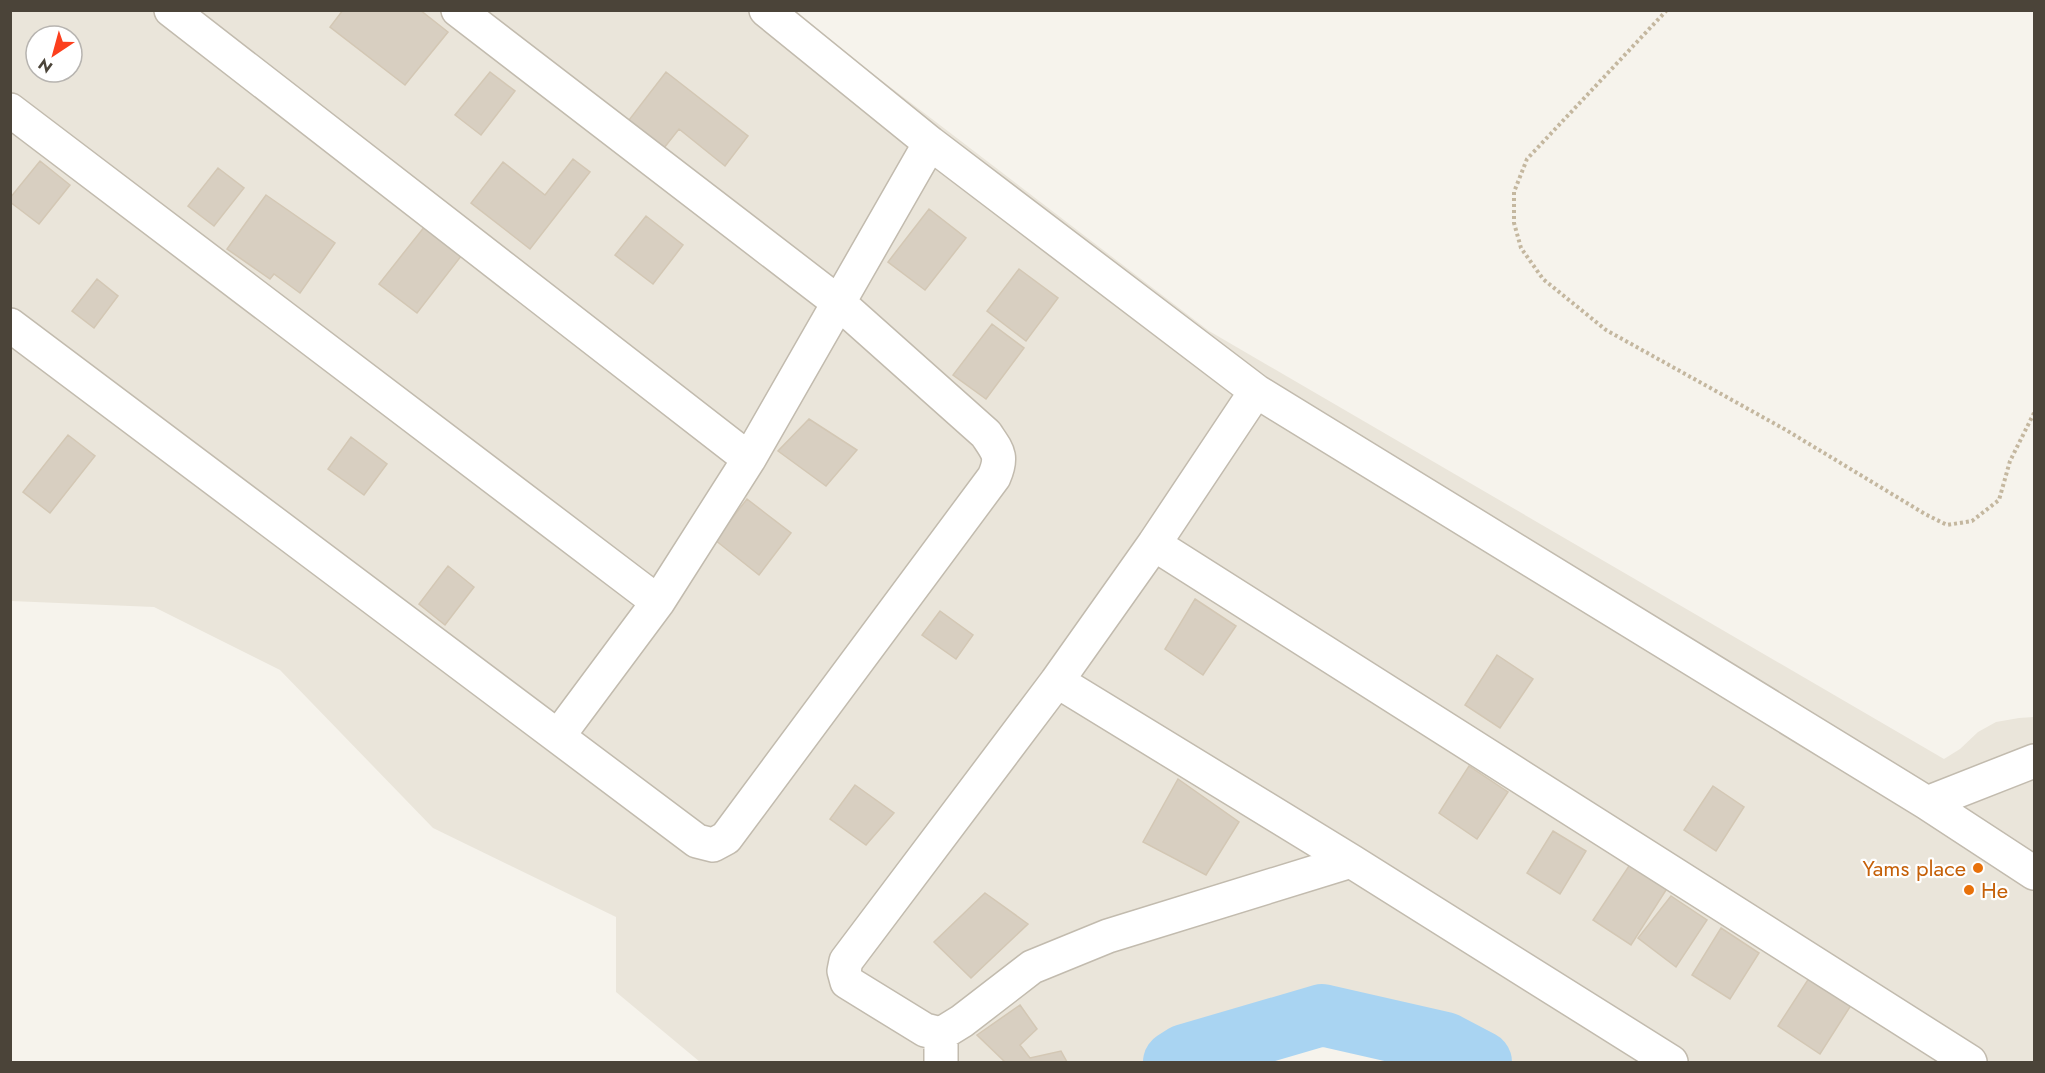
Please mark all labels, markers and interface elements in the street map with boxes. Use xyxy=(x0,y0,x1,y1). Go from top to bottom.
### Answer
north arrow xyxy=(24,24,84,84)
text: N xyxy=(34,53,57,79)
place label: Yams place xyxy=(1863,852,1966,884)
marker: Yams place xyxy=(1971,861,1985,875)
place label: He xyxy=(1981,874,2008,906)
marker: He xyxy=(1962,883,1976,897)

